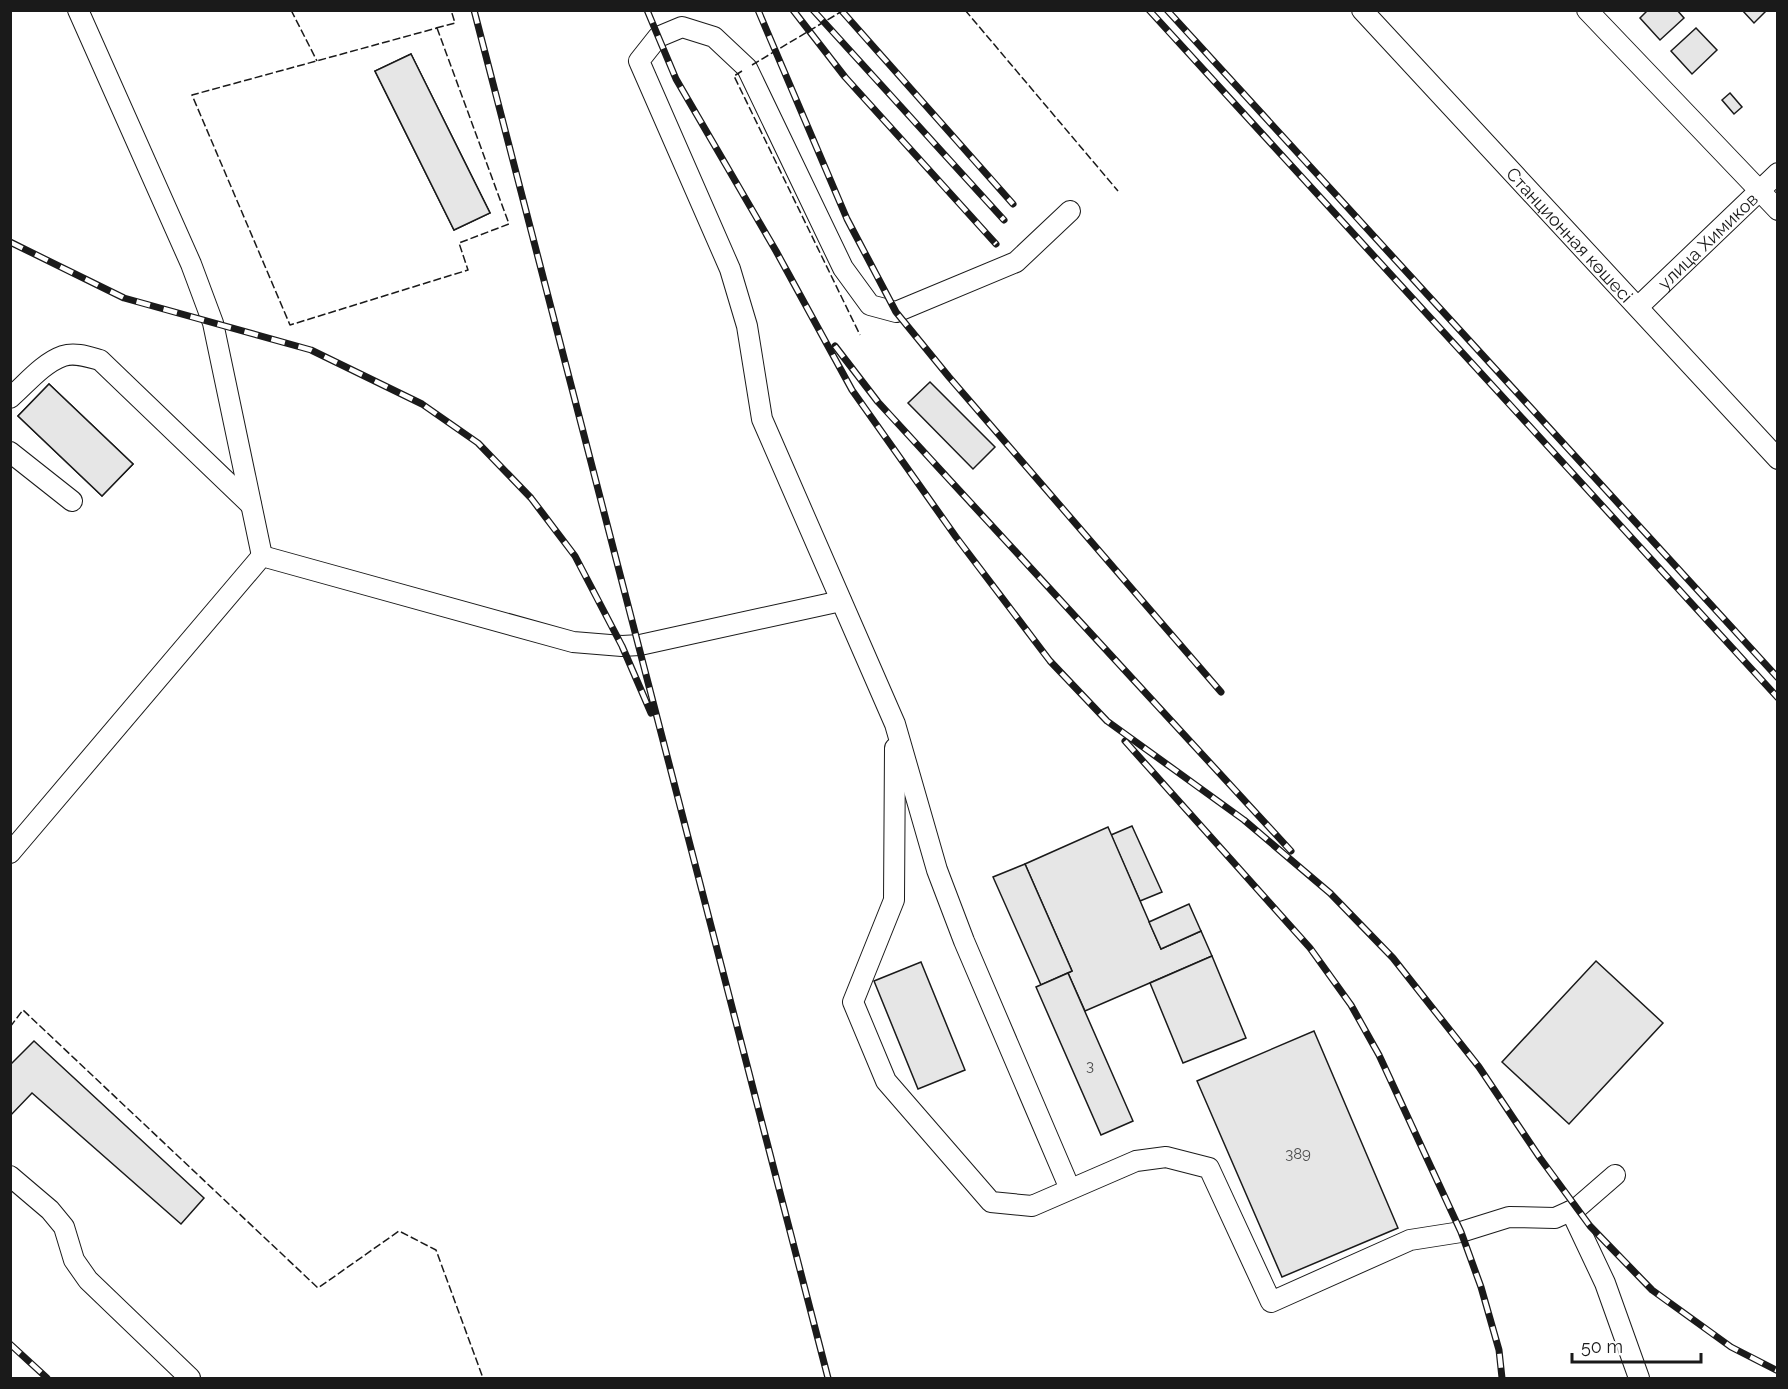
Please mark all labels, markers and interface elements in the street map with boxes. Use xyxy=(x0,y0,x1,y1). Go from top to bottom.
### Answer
street label: Станционная көшесі xyxy=(1502,163,1638,306)
street label: улица Химиков xyxy=(1653,188,1762,293)
house number: 3 xyxy=(1086,1057,1094,1075)
house number: 389 xyxy=(1285,1145,1311,1163)
scale bar xyxy=(1572,1326,1701,1364)
text: 50 m xyxy=(1581,1336,1623,1357)

